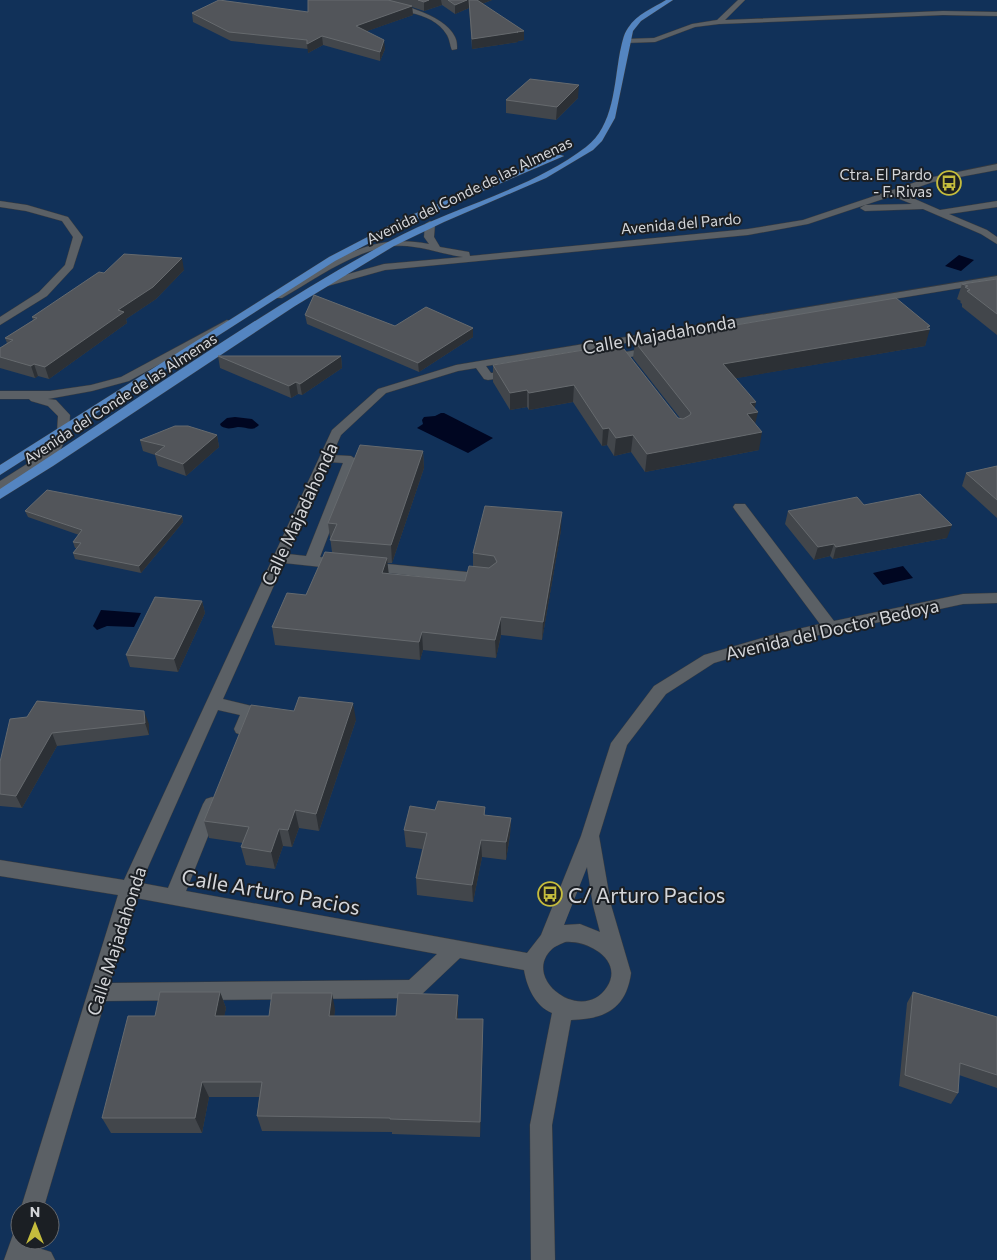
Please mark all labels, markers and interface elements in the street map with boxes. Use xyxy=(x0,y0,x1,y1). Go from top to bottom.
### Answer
street label: Avenida del Conde de las Almenas xyxy=(363,132,575,248)
place label: Ctra. El Pardo - F. Rivas xyxy=(839,165,932,200)
bus stop icon: Ctra. El Pardo - F. Rivas xyxy=(936,170,962,196)
street label: Avenida del Pardo xyxy=(620,209,742,237)
street label: Calle Majadahonda xyxy=(581,310,737,358)
street label: Avenida del Conde de las Almenas xyxy=(20,329,220,467)
street label: Calle Majadahonda xyxy=(256,439,342,589)
street label: Avenida del Doctor Bedoya xyxy=(723,594,941,664)
street label: Calle Arturo Pacios xyxy=(180,863,362,919)
street label: Calle Majadahonda xyxy=(82,864,150,1018)
bus stop icon: C/ Arturo Pacios xyxy=(537,881,563,907)
place label: C/ Arturo Pacios xyxy=(568,882,725,907)
north arrow xyxy=(10,1200,60,1250)
text: N xyxy=(30,1203,40,1220)

